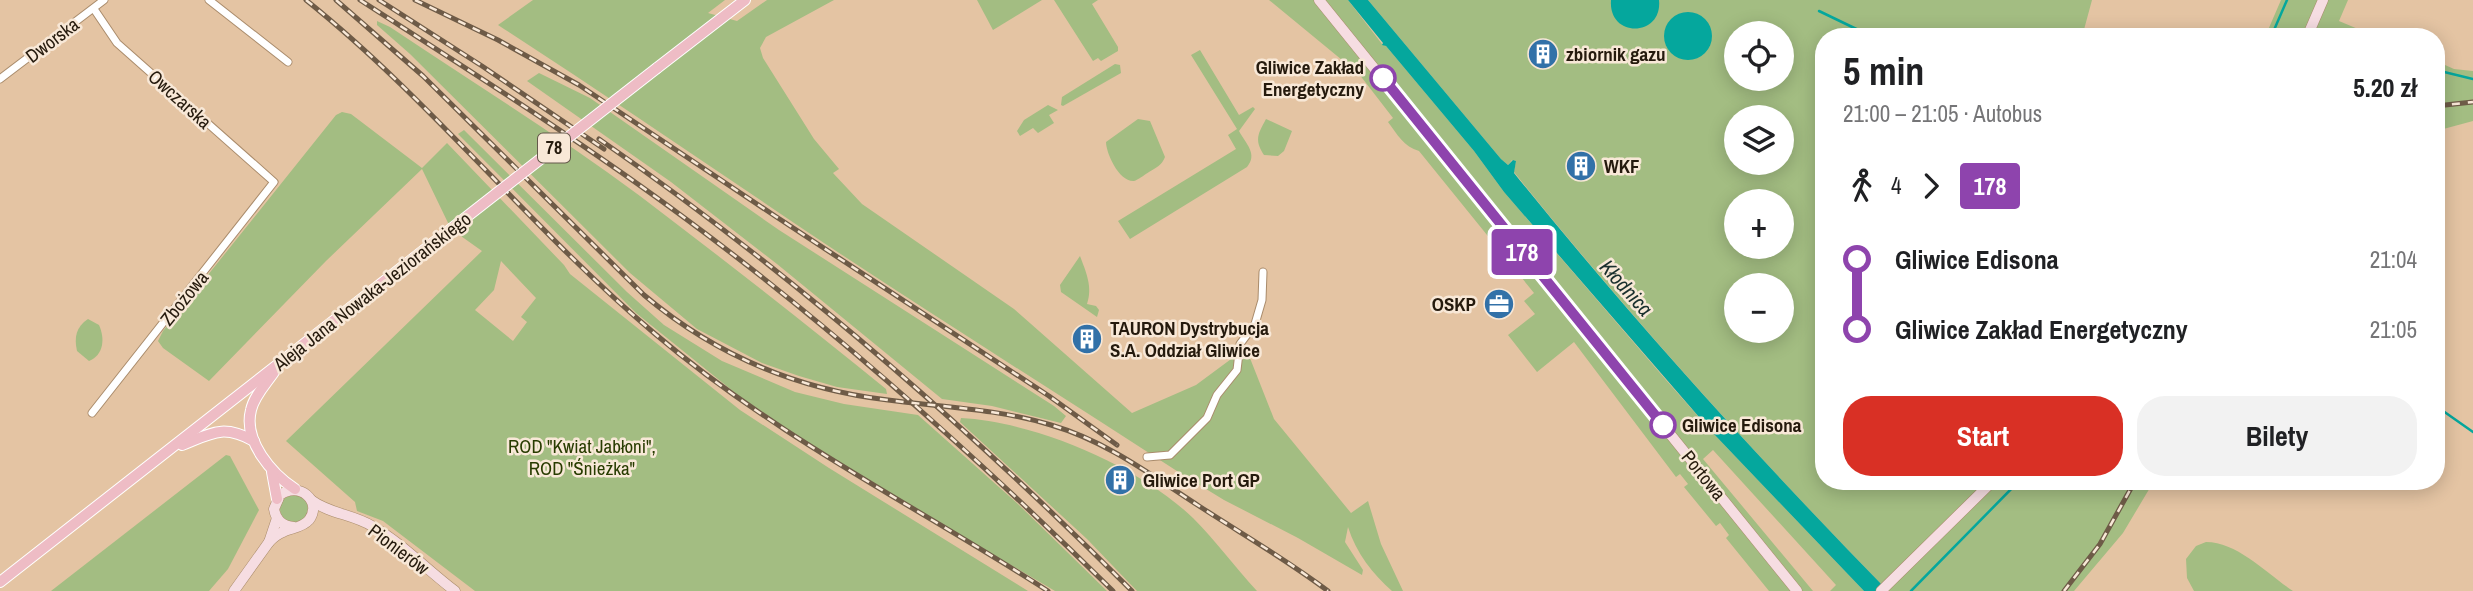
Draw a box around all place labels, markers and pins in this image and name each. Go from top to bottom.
building icon: zbiornik gazu [1526,37,1560,71]
place label: zbiornik gazu [1566,41,1666,67]
place label: Gliwice Zakład Energetyczny [1256,54,1364,102]
marker: Gliwice Zakład Energetyczny [1370,65,1396,91]
building icon: WKF [1564,149,1598,183]
place label: WKF [1604,153,1639,179]
office icon: OSKP [1482,287,1516,321]
place label: OSKP [1432,291,1476,317]
place label: TAURON Dystrybucja S.A. Oddział Gliwice [1110,315,1269,363]
building icon: TAURON Dystrybucja S.A. Oddział Gliwice [1070,322,1104,356]
marker: Gliwice Edisona [1650,412,1676,438]
place label: Gliwice Edisona [1682,412,1802,438]
building icon: Gliwice Port GP [1103,463,1137,497]
place label: Gliwice Port GP [1143,467,1260,493]

